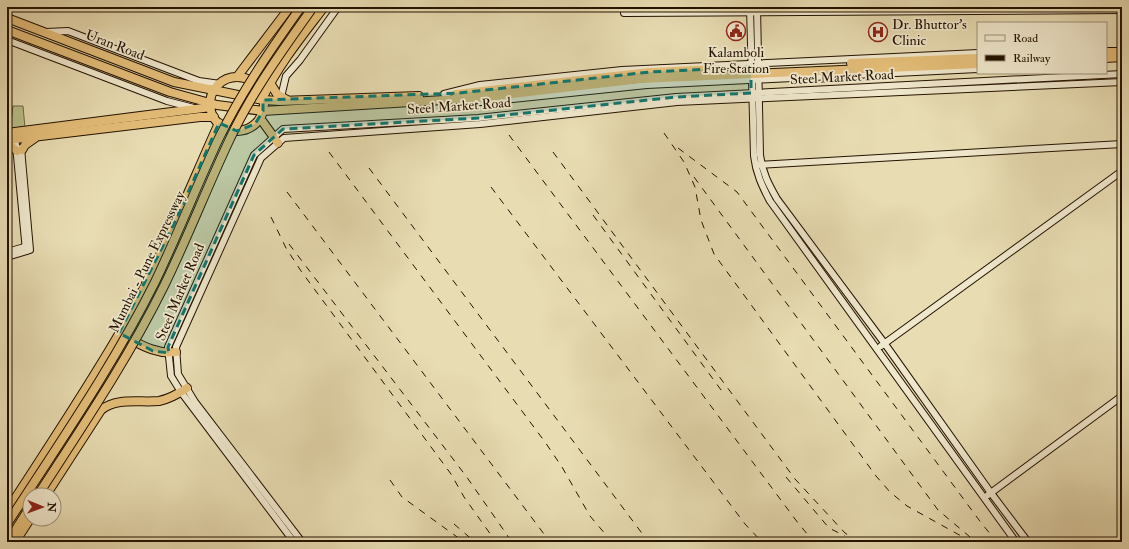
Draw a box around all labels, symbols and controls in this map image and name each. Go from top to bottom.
place label: Dr. Bhuttor's Clinic [892,16,967,49]
public building icon: Kalamboli Fire Station [725,20,747,42]
hospital icon: Dr. Bhuttor's Clinic [867,21,889,43]
legend [977,22,1107,74]
street label: Uran Road [83,26,147,64]
text: Road [1013,31,1038,46]
place label: Kalamboli Fire Station [703,44,769,77]
text: Railway [1013,51,1051,66]
street label: Steel Market Road [790,66,894,88]
street label: Steel Market Road [407,94,512,118]
street label: Mumbai - Pune Expressway [105,188,190,336]
street label: Steel Market Road [152,241,208,343]
north arrow [22,487,62,527]
text: N [45,501,58,513]

